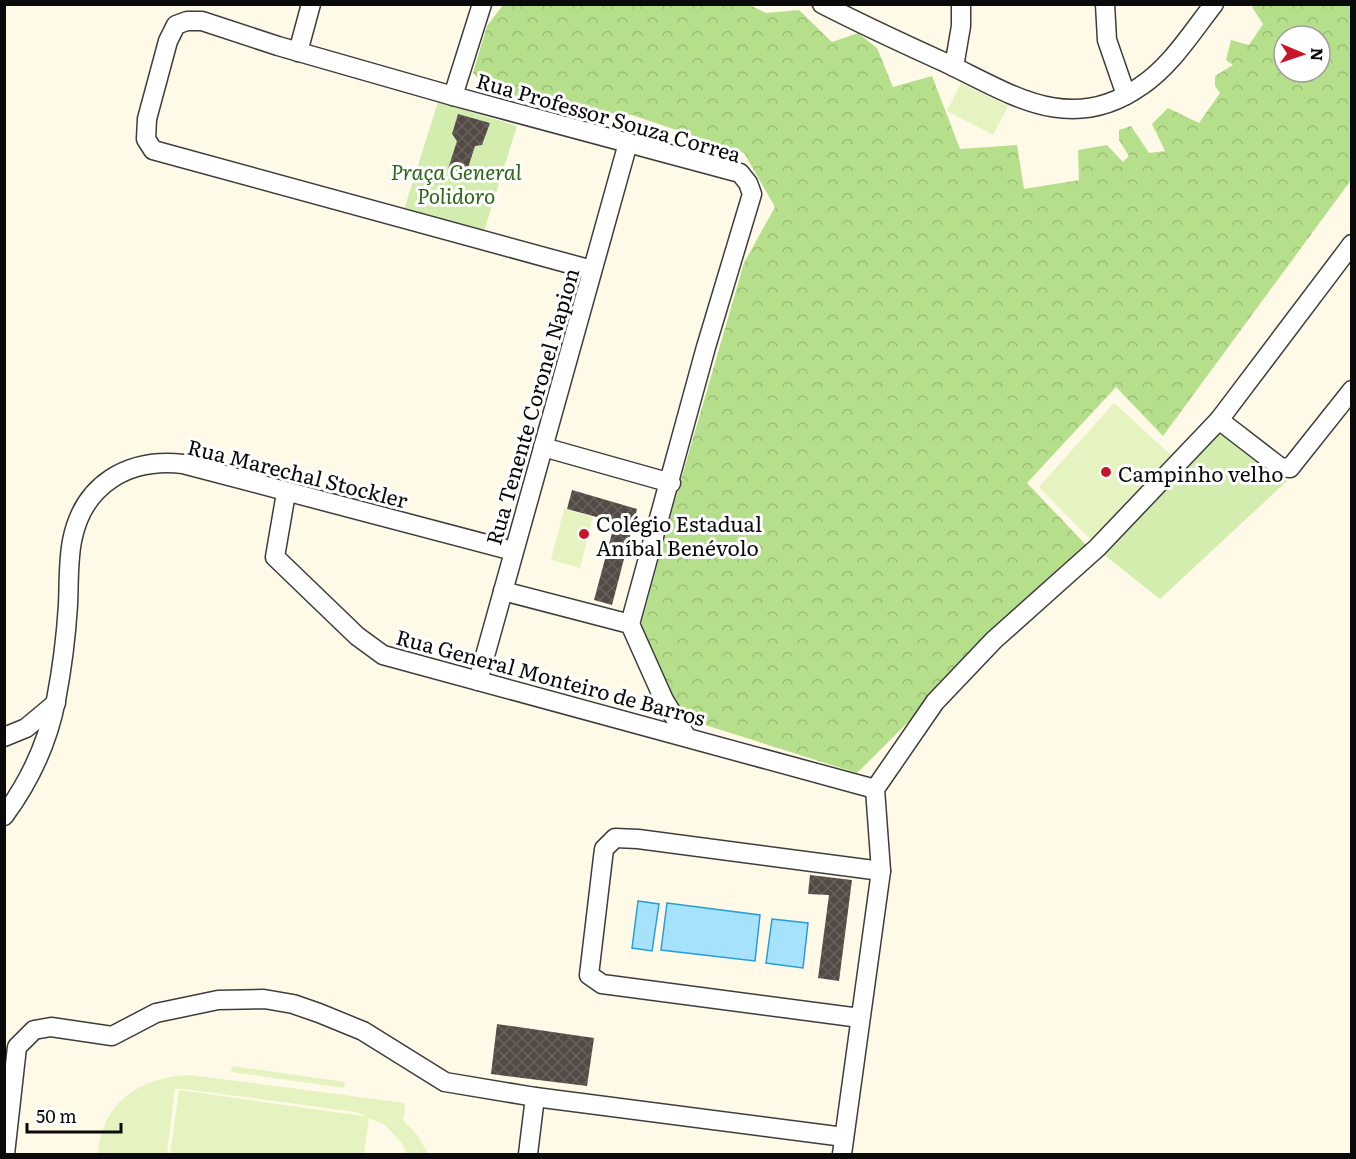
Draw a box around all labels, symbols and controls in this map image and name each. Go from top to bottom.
north arrow [1272,24,1332,84]
text: N [1306,47,1330,62]
street label: Rua Professor Souza Correa [473,63,746,169]
park label: Praça General Polidoro [390,155,522,210]
street label: Rua Tenente Coronel Napion [477,264,585,548]
street label: Rua Marechal Stockler [185,430,411,514]
place label: Campinho velho [1118,457,1283,488]
marker: Campinho velho [1099,465,1113,479]
place label: Colégio Estadual Aníbal Benévolo [596,507,762,562]
marker: Colégio Estadual Aníbal Benévolo [577,527,591,541]
street label: Rua General Monteiro de Barros [393,620,709,732]
scale bar [27,1096,122,1134]
text: 50 m [36,1102,77,1129]

